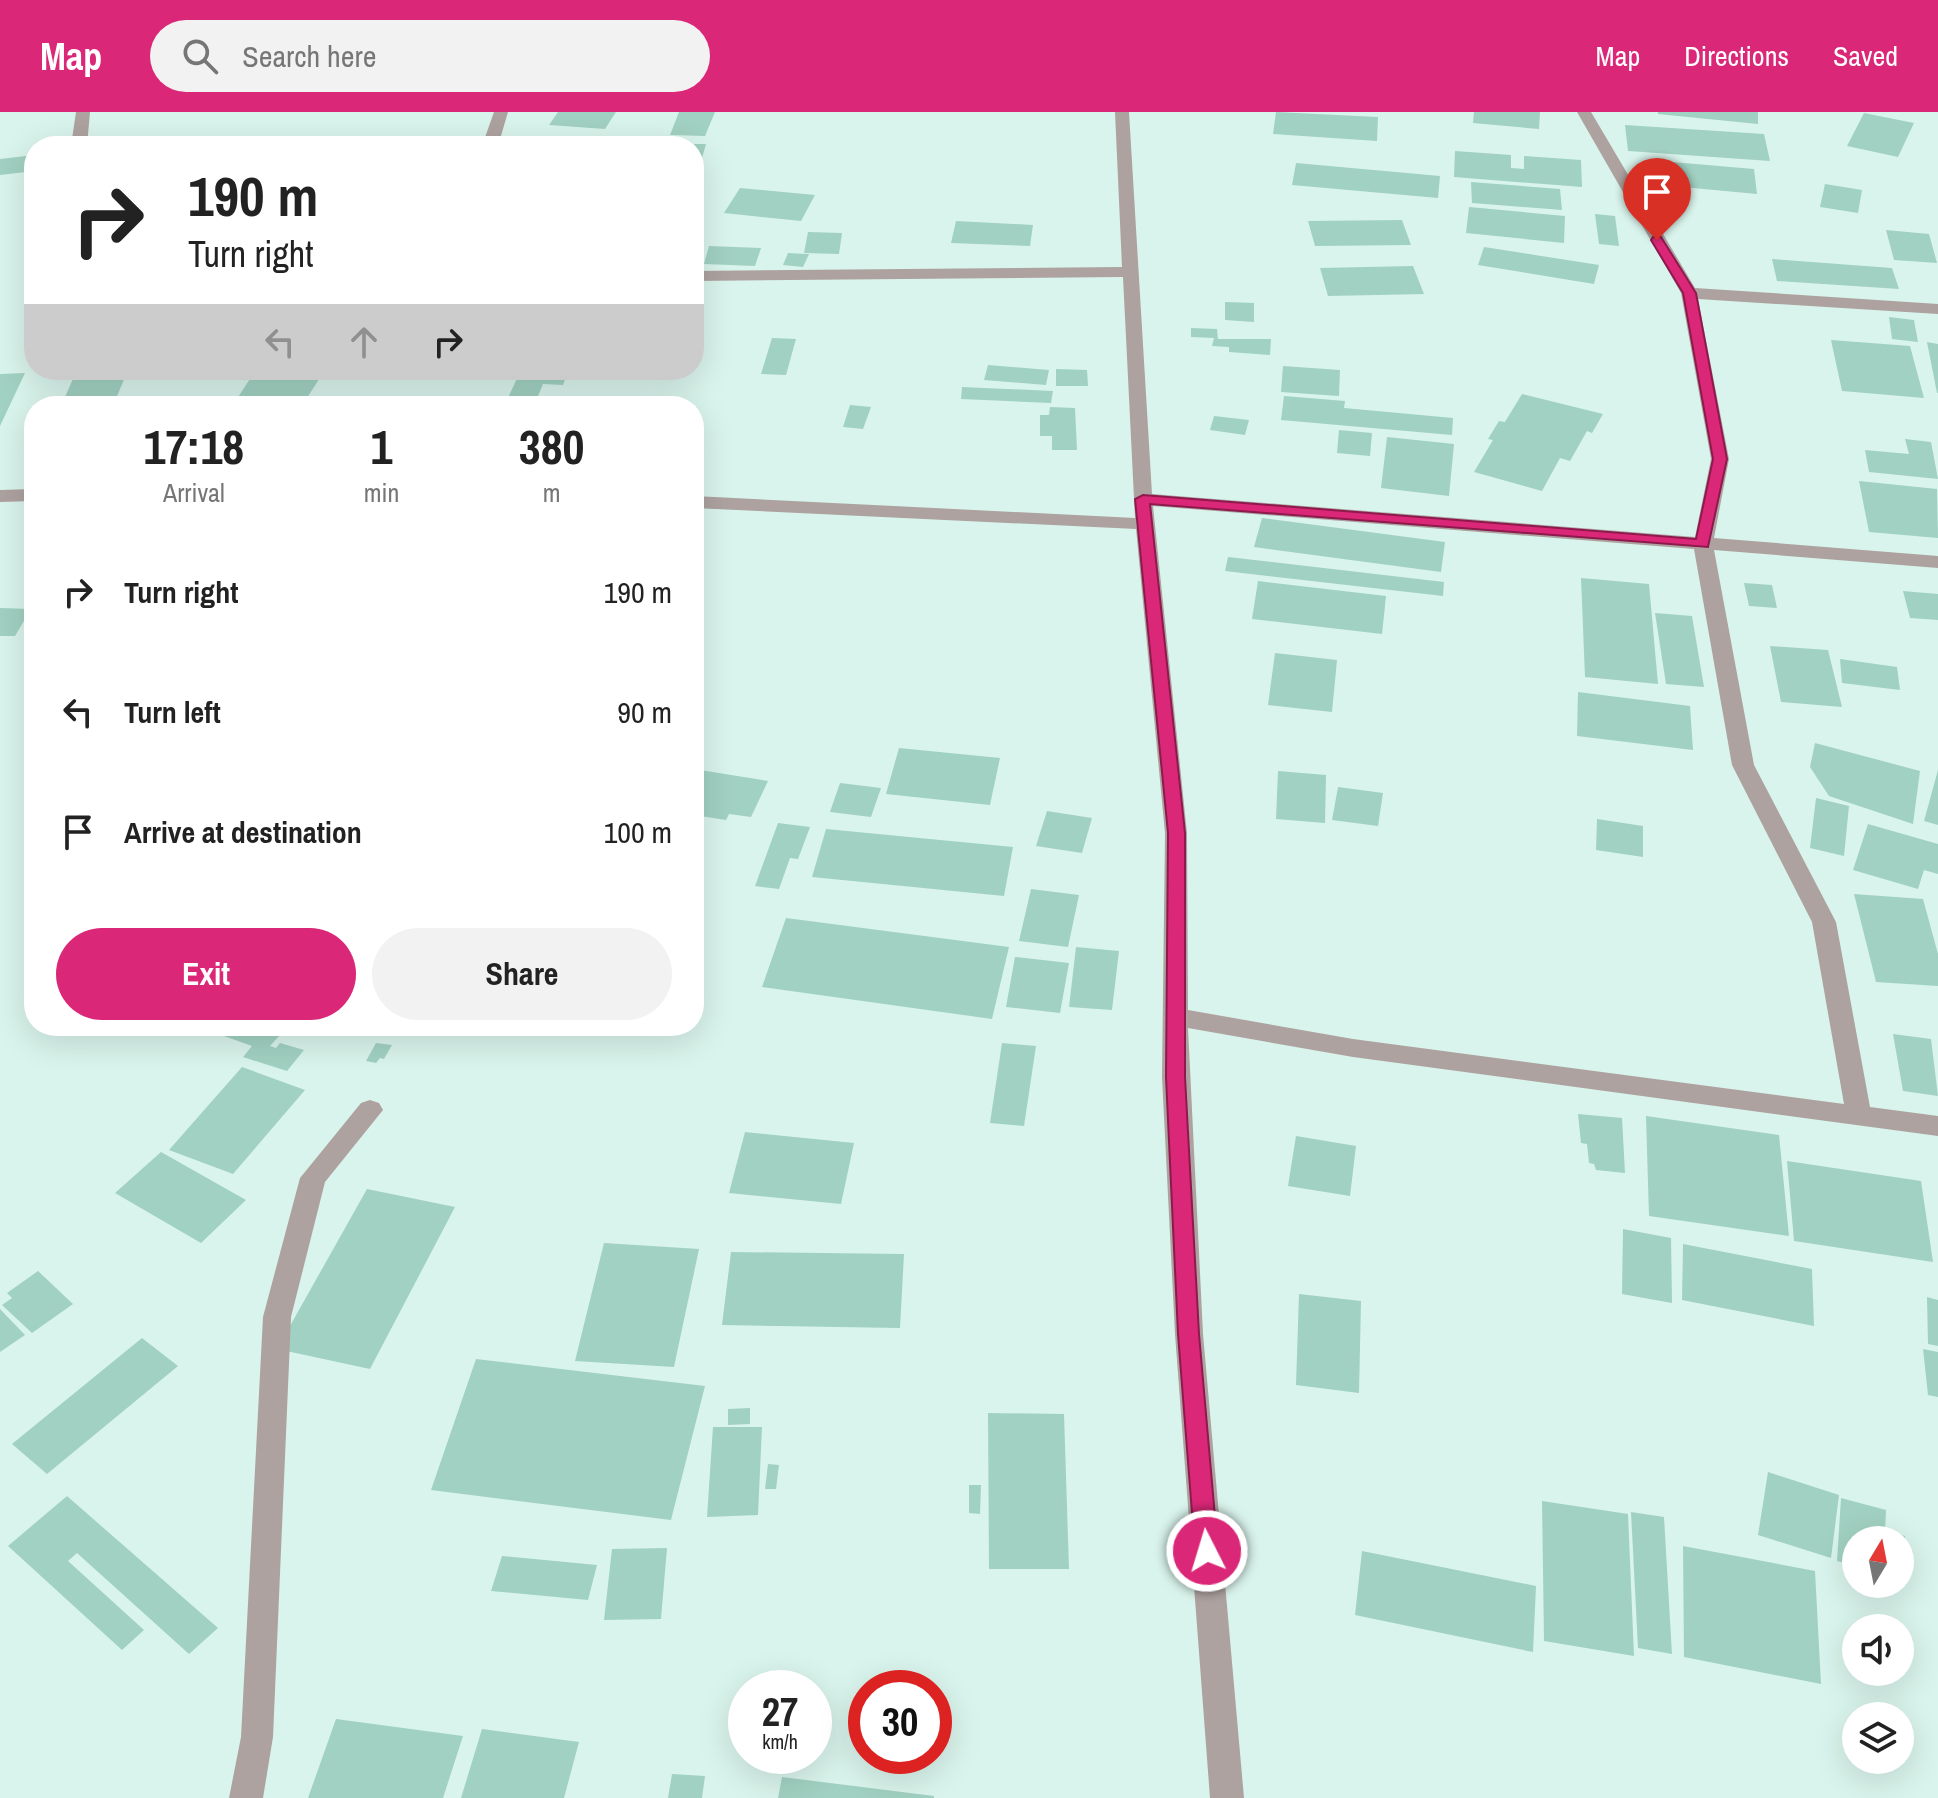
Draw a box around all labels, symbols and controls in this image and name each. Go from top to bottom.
search box [150,20,710,92]
text: Map [40,31,102,82]
icon: search [178,34,222,78]
text: Search here [242,36,376,76]
text: Map [1596,37,1640,75]
text: Directions [1684,37,1789,75]
text: Saved [1833,37,1898,75]
text: 190 m [188,158,318,233]
pin [1623,158,1691,240]
icon: right [56,168,160,272]
icon: arrive [1635,170,1679,214]
text: Turn right [188,230,313,278]
icon: left [258,320,302,364]
icon: ahead [342,320,386,364]
icon: right [426,320,470,364]
text: 17:18 [144,414,244,479]
text: 1 [371,414,392,479]
text: 380 [519,414,584,479]
text: Arrival [163,475,225,510]
text: min [364,475,399,510]
text: m [543,475,561,510]
icon: right [56,570,100,614]
text: Turn right [124,572,238,612]
text: 190 m [604,572,672,612]
icon: left [56,690,100,734]
text: Turn left [124,692,221,732]
text: 90 m [617,692,672,732]
icon: arrive [56,810,100,854]
text: Arrive at destination [124,812,362,852]
text: 100 m [604,812,672,852]
button: Exit [56,928,356,1020]
button: Share [372,928,672,1020]
position arrow [1165,1509,1249,1593]
north arrow [1842,1526,1914,1598]
map controls [1842,1526,1914,1774]
button: sound [1842,1614,1914,1686]
speed limit sign: 30 [848,1670,952,1774]
text: 27 [762,1685,798,1738]
button: layers [1842,1702,1914,1774]
text: km/h [762,1728,798,1755]

